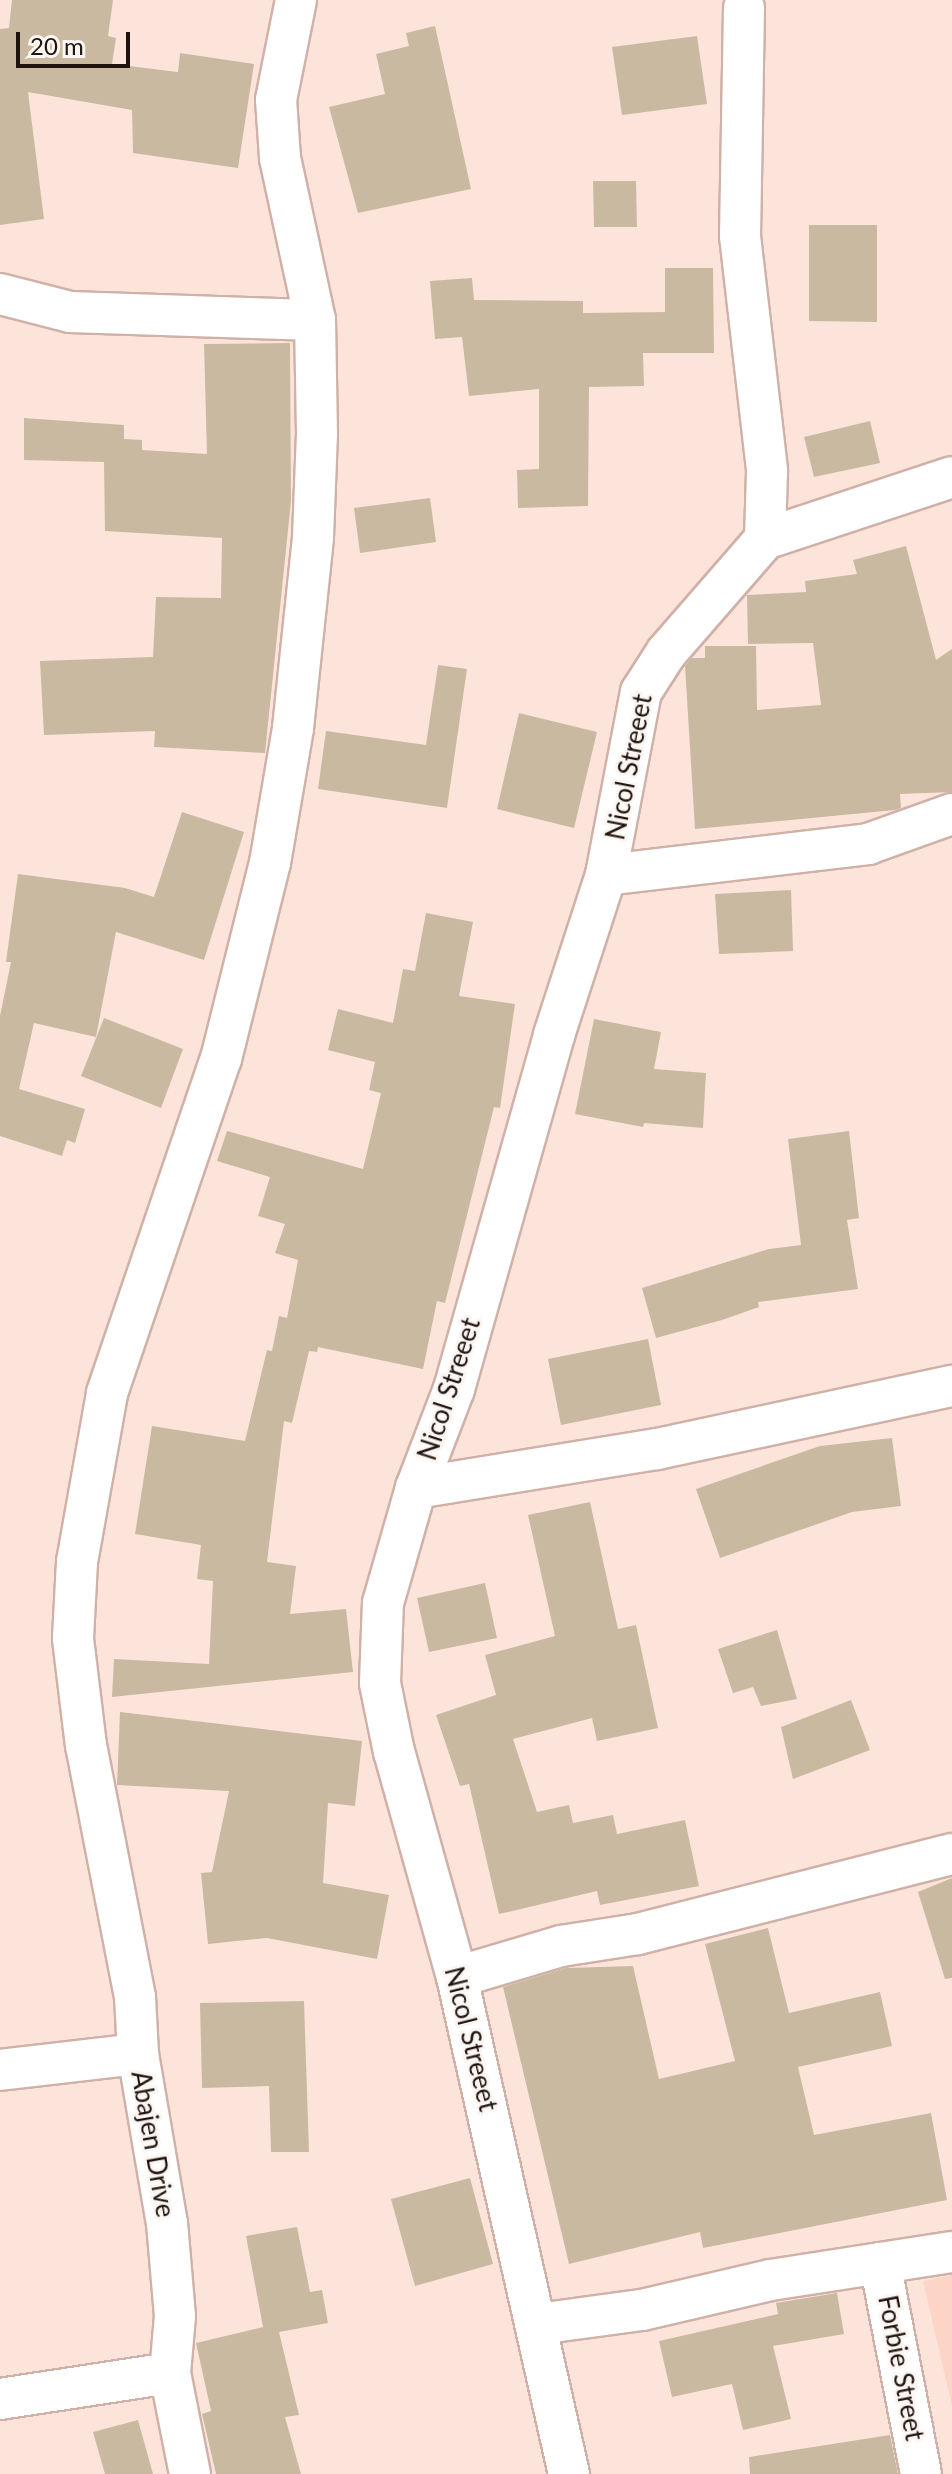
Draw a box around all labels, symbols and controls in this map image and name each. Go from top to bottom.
scale bar [20,16,134,66]
text: 20 m [30,31,84,60]
street label: Nicol Streeet [600,691,658,843]
street label: Nicol Streeet [411,1314,487,1464]
street label: Nicol Streeet [438,1964,504,2114]
street label: Abajen Drive [125,2068,181,2220]
street label: Forbie Street [872,2293,930,2443]

